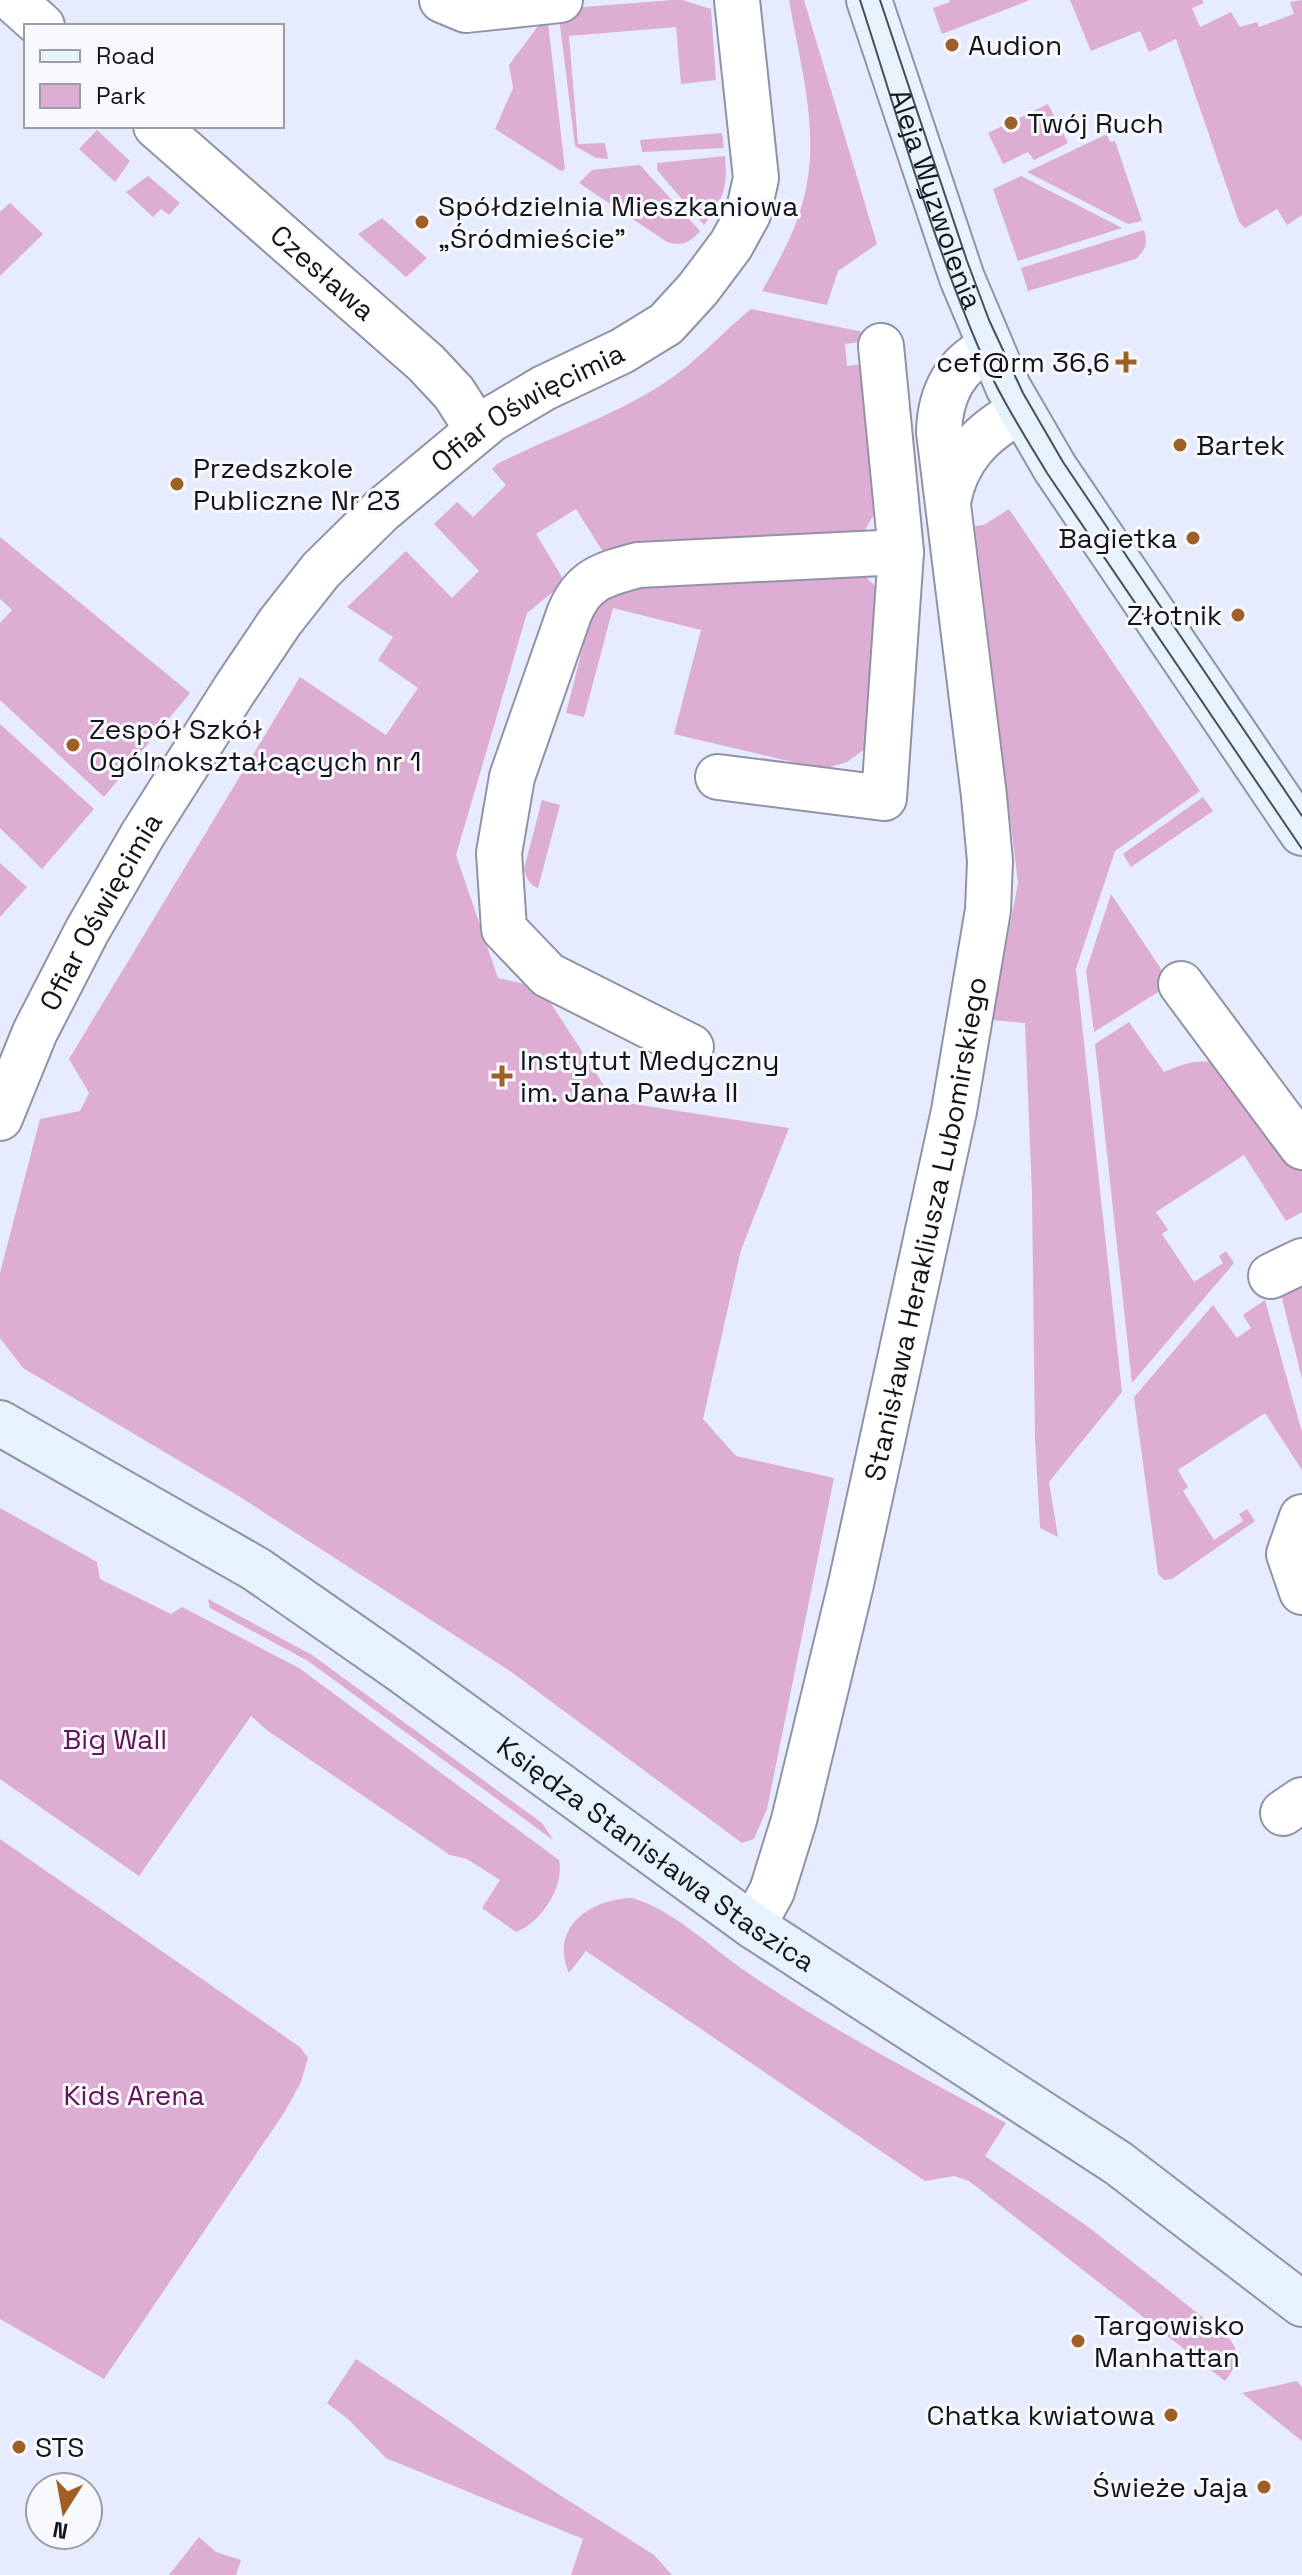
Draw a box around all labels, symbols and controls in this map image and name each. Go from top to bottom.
legend [24,24,284,128]
place label: Audion [968,27,1062,63]
marker: Audion [943,36,961,54]
text: Road [96,40,155,71]
text: Park [96,80,146,111]
street label: Aleja Wyzwolenia [882,84,991,315]
place label: Twój Ruch [1027,105,1164,141]
marker: Twój Ruch [1002,114,1020,132]
place label: Spółdzielnia Mieszkaniowa „Śródmieście” [438,188,798,256]
marker: Spółdzielnia Mieszkaniowa „Śródmieście” [413,213,431,231]
street label: Czesława [263,217,383,328]
street label: Ofiar Oświęcimia [423,335,630,480]
place label: cef@rm 36,6 [936,344,1110,380]
marker: cef@rm 36,6 [1117,353,1135,371]
place label: Bartek [1196,427,1285,463]
marker: Bartek [1171,436,1189,454]
place label: Przedszkole Publiczne Nr 23 [193,450,401,518]
marker: Przedszkole Publiczne Nr 23 [168,475,186,493]
place label: Bagietka [1058,520,1177,556]
marker: Bagietka [1184,529,1202,547]
place label: Złotnik [1127,597,1222,633]
marker: Złotnik [1229,606,1247,624]
place label: Zespół Szkół Ogólnokształcących nr 1 [89,711,422,779]
marker: Zespół Szkół Ogólnokształcących nr 1 [64,736,82,754]
street label: Ofiar Oświęcimia [31,806,170,1017]
street label: Stanisława Herakliusza Lubomirskiego [856,974,994,1484]
place label: Instytut Medyczny im. Jana Pawła II [520,1042,779,1110]
marker: Instytut Medyczny im. Jana Pawła II [491,1065,513,1087]
park label: Big Wall [63,1721,167,1757]
street label: Księdza Stanisława Staszica [490,1728,822,1980]
park label: Kids Arena [63,2077,205,2113]
place label: Targowisko Manhattan [1094,2307,1245,2375]
marker: Targowisko Manhattan [1069,2332,1087,2350]
place label: Chatka kwiatowa [926,2397,1155,2433]
marker: Chatka kwiatowa [1162,2406,1180,2424]
place label: STS [35,2429,84,2465]
marker: STS [10,2438,28,2456]
place label: Świeże Jaja [1093,2469,1248,2505]
north arrow [24,2471,104,2551]
marker: Świeże Jaja [1255,2478,1273,2496]
text: N [50,2515,70,2546]

